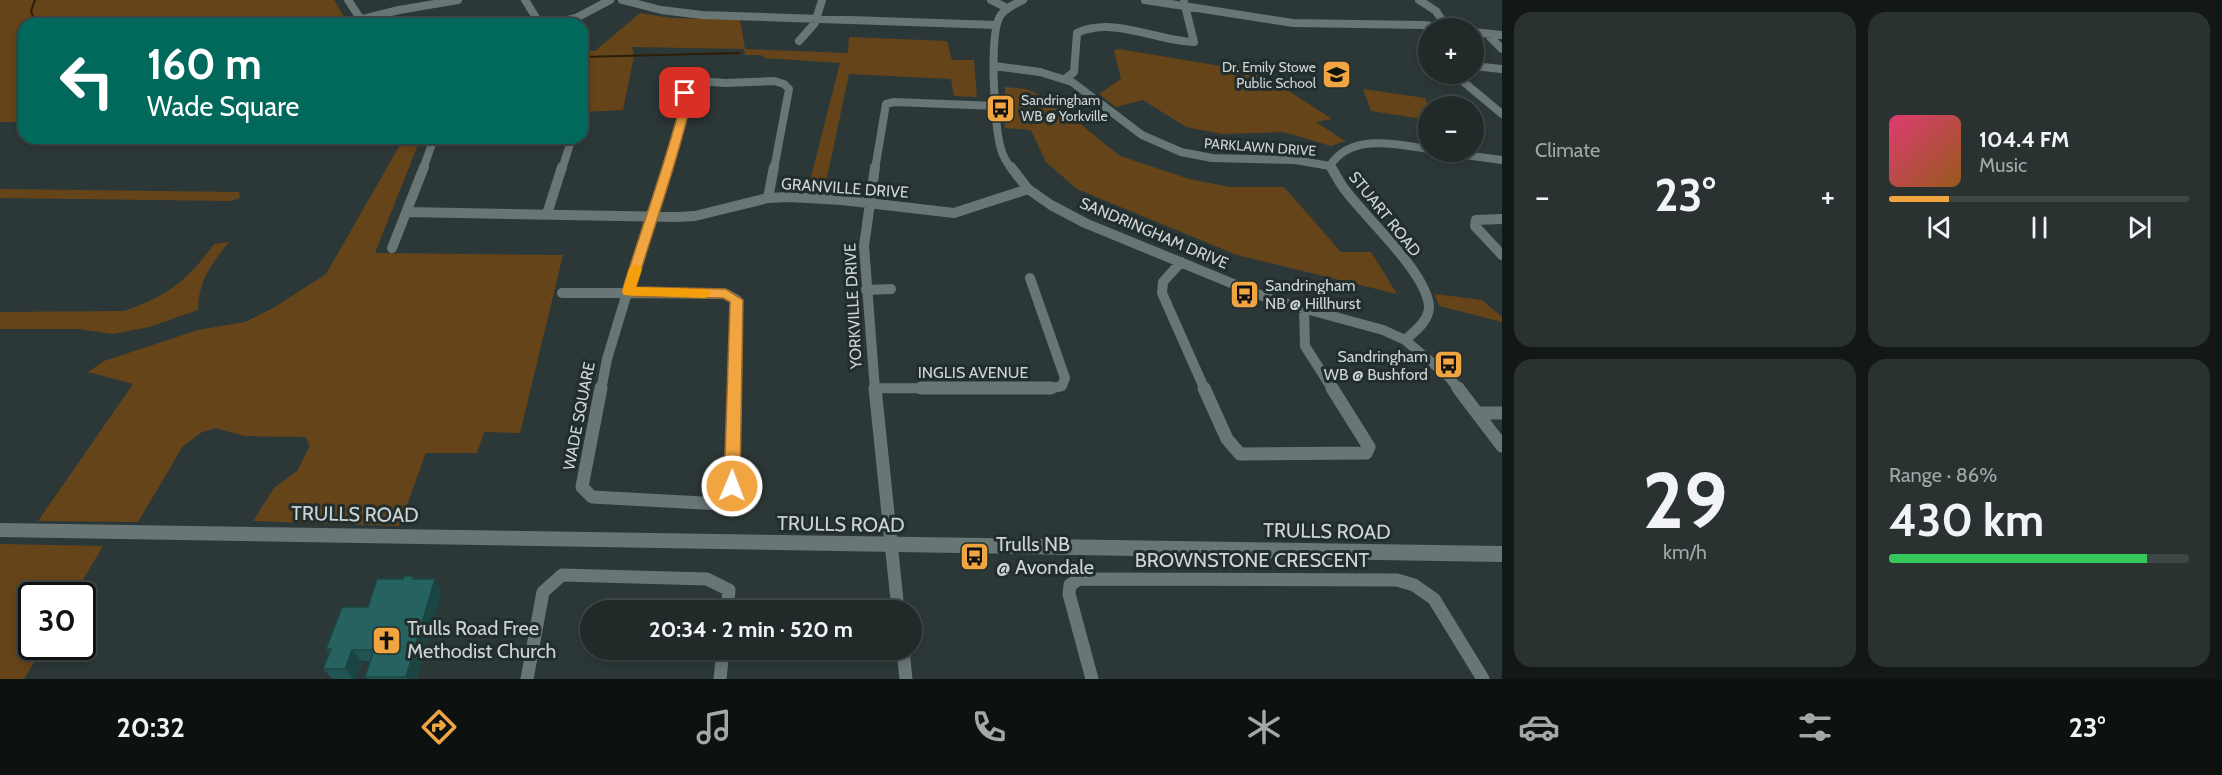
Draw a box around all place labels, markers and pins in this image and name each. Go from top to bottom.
place label: Dr. Emily Stowe Public School [1222,58,1317,92]
school or university icon: Dr. Emily Stowe Public School [1321,59,1353,91]
pin [659,67,710,118]
place label: Sandringham WB @ Yorkville [1021,91,1108,125]
bus stop icon: Sandringham WB @ Yorkville [984,92,1016,124]
place label: Sandringham NB @ Hillhurst [1265,276,1361,313]
bus stop icon: Sandringham NB @ Hillhurst [1228,278,1260,310]
place label: Sandringham WB @ Bushford [1324,347,1428,384]
bus stop icon: Sandringham WB @ Bushford [1433,349,1465,381]
place label: Trulls NB @ Avondale [996,532,1094,579]
bus stop icon: Trulls NB @ Avondale [959,540,991,572]
place label: Trulls Road Free Methodist Church [407,616,556,663]
church icon: Trulls Road Free Methodist Church [370,624,402,656]

